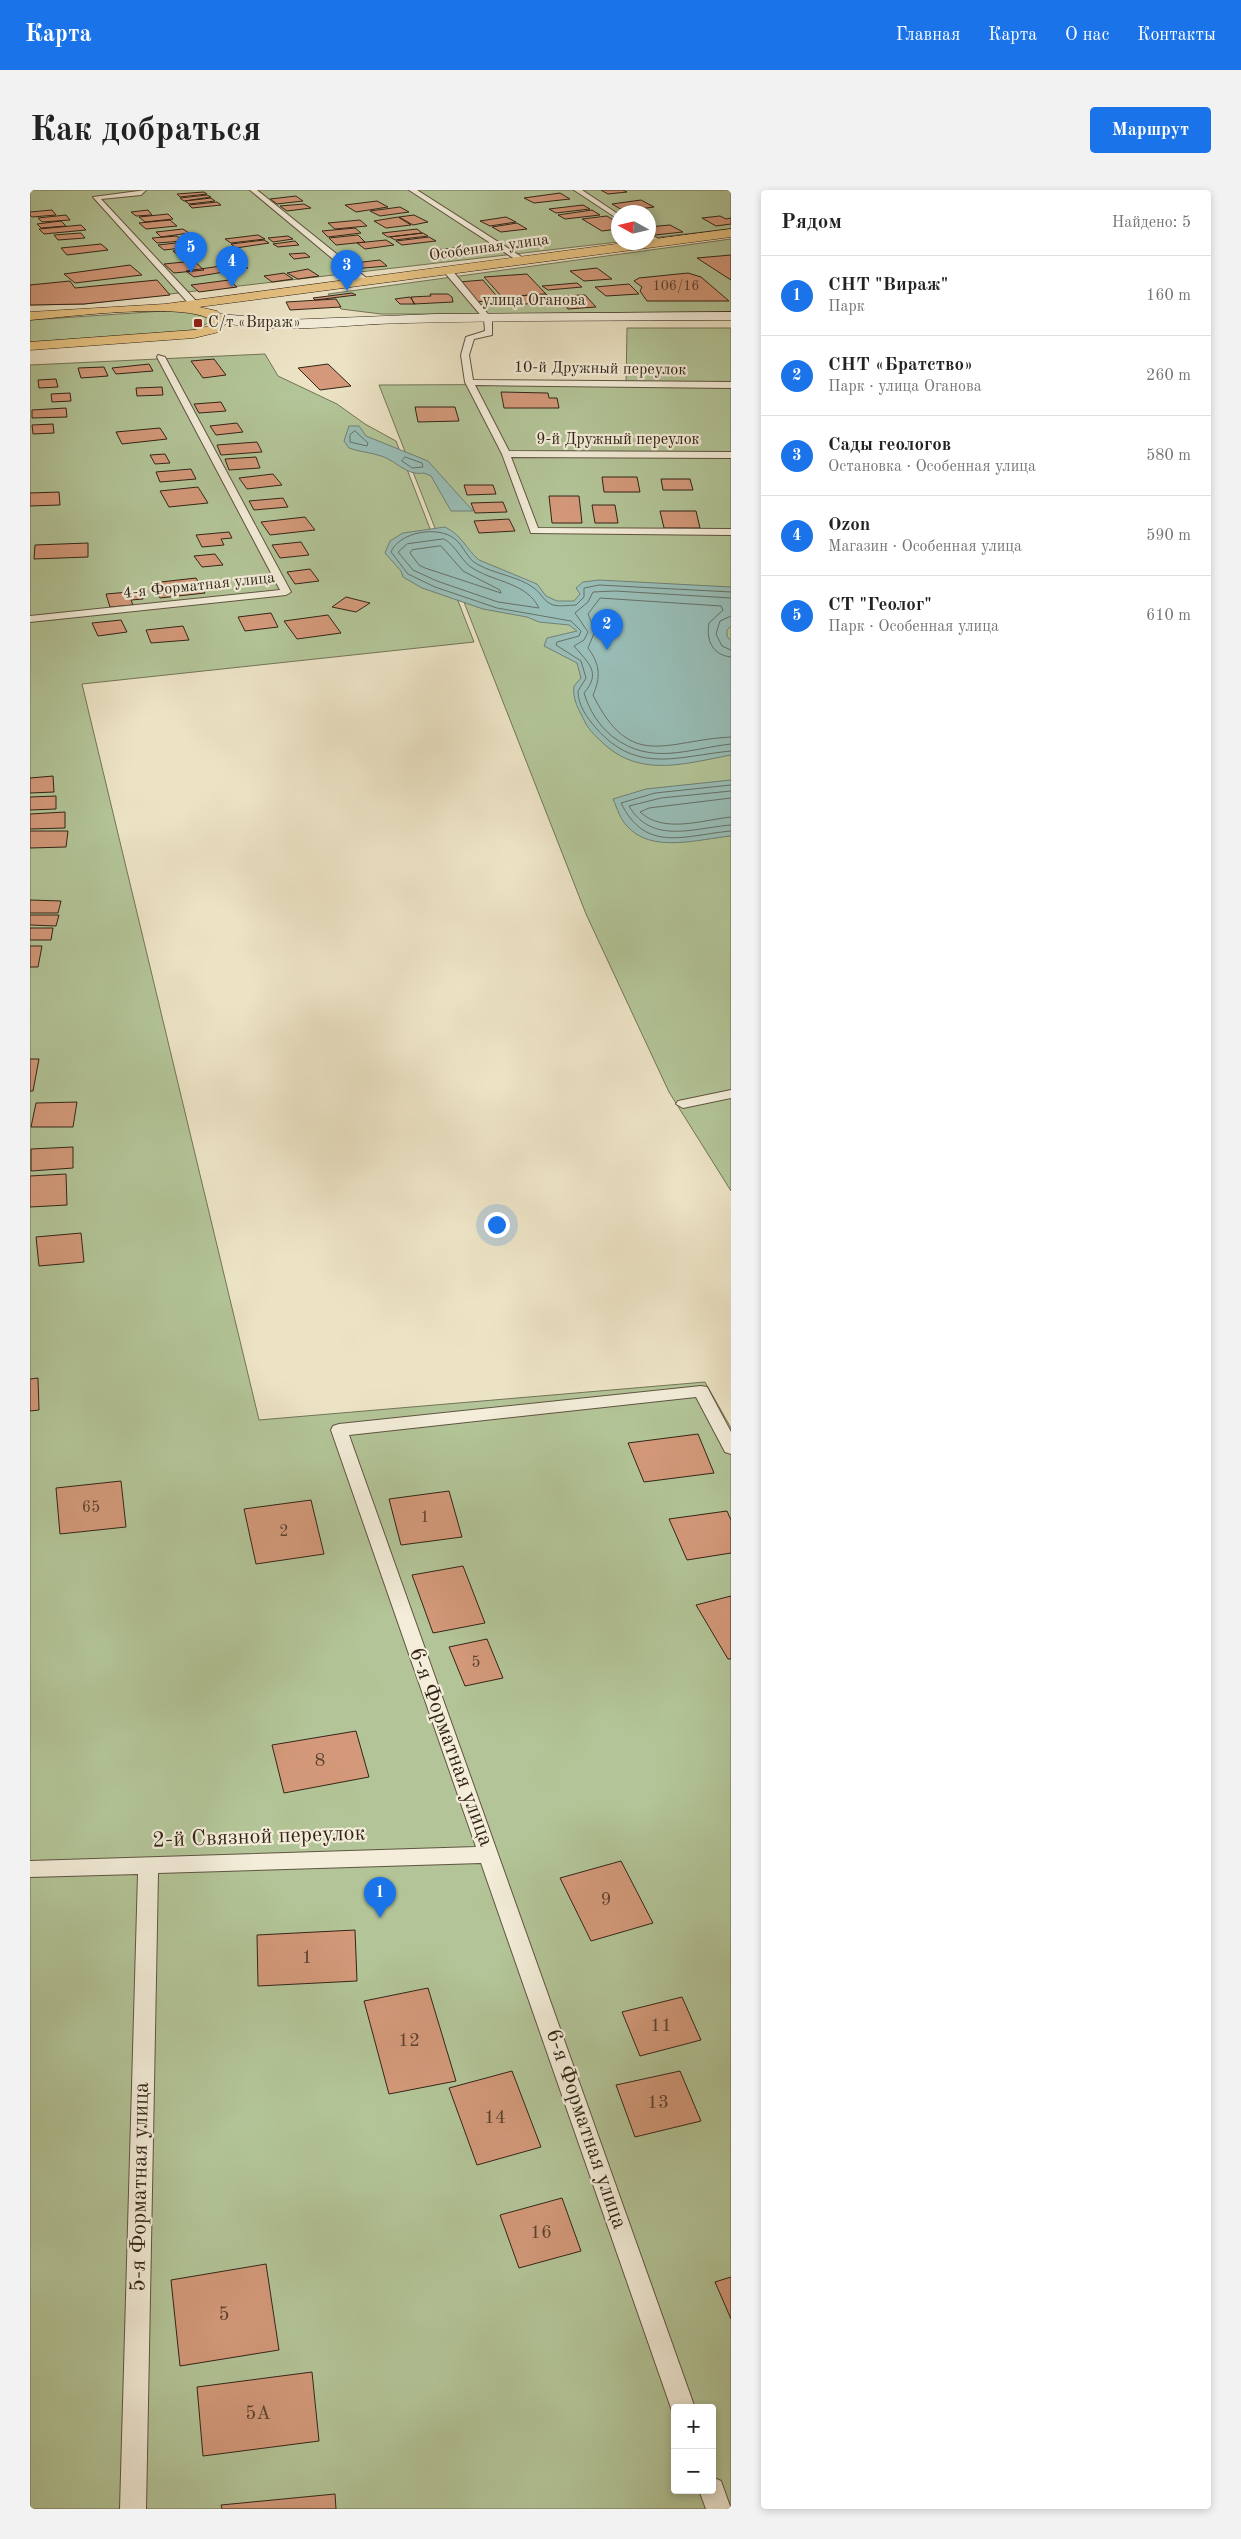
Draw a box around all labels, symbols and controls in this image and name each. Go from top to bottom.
text: Карта [25,23,92,47]
text: Главная [896,26,960,44]
text: Карта [988,26,1037,44]
text: О нас [1065,26,1109,44]
text: Контакты [1137,26,1216,44]
button: Маршрут [1090,107,1211,153]
text: Как добраться [30,113,261,148]
north arrow [611,205,656,250]
text: Рядом [781,212,842,233]
text: Найдено: 5 [1112,215,1191,231]
pin: 5 [175,232,207,273]
street label: Особенная улица [428,232,550,264]
pin: 4 [216,246,248,287]
pin: 3 [331,250,363,291]
text: СНТ "Вираж" [828,276,948,295]
house number: 106/16 [653,279,699,293]
text: 1 [792,288,802,304]
text: 160 m [1146,288,1191,304]
street label: улица Оганова [482,293,586,309]
text: Парк [828,299,865,315]
place label: С/т «Вираж» [208,315,301,331]
marker: С/т «Вираж» [192,317,204,329]
text: СНТ «Братство» [828,356,973,375]
street label: 10-й Дружный переулок [514,359,686,379]
text: 2 [792,368,802,384]
text: 260 m [1146,368,1191,384]
text: Парк · улица Оганова [828,379,982,395]
street label: 9-й Дружный переулок [536,432,700,448]
text: Сады геологов [828,436,951,455]
text: 3 [792,448,802,464]
text: 580 m [1146,448,1191,464]
text: Остановка · Особенная улица [828,459,1036,475]
text: Ozon [828,516,870,535]
text: 4 [792,528,802,544]
text: 590 m [1146,528,1191,544]
text: Магазин · Особенная улица [828,539,1022,555]
street label: 4-я Форматная улица [122,570,276,602]
text: СТ "Геолог" [828,596,932,615]
text: 5 [792,608,802,624]
text: 610 m [1146,608,1191,624]
pin: 2 [591,609,623,650]
text: Парк · Особенная улица [828,619,999,635]
your location [484,1212,510,1238]
house number: 65 [82,1500,100,1516]
house number: 1 [420,1510,430,1526]
house number: 2 [279,1524,289,1540]
street label: 6-я Форматная улица [405,1645,497,1850]
house number: 5 [471,1655,481,1671]
house number: 8 [314,1752,326,1771]
street label: 2-й Связной переулок [152,1822,366,1852]
pin: 1 [364,1877,396,1918]
house number: 9 [600,1891,612,1910]
house number: 1 [301,1949,313,1968]
house number: 11 [650,2017,672,2036]
street label: 6-я Форматная улица [541,2026,631,2232]
house number: 12 [398,2032,420,2051]
street label: 5-я Форматная улица [127,2082,153,2292]
house number: 13 [647,2094,669,2113]
house number: 14 [484,2109,506,2128]
house number: 16 [530,2224,552,2243]
house number: 5 [218,2306,230,2325]
map controls [671,2404,716,2494]
button: + [671,2404,716,2449]
house number: 5А [245,2405,271,2424]
button: − [671,2449,716,2494]

